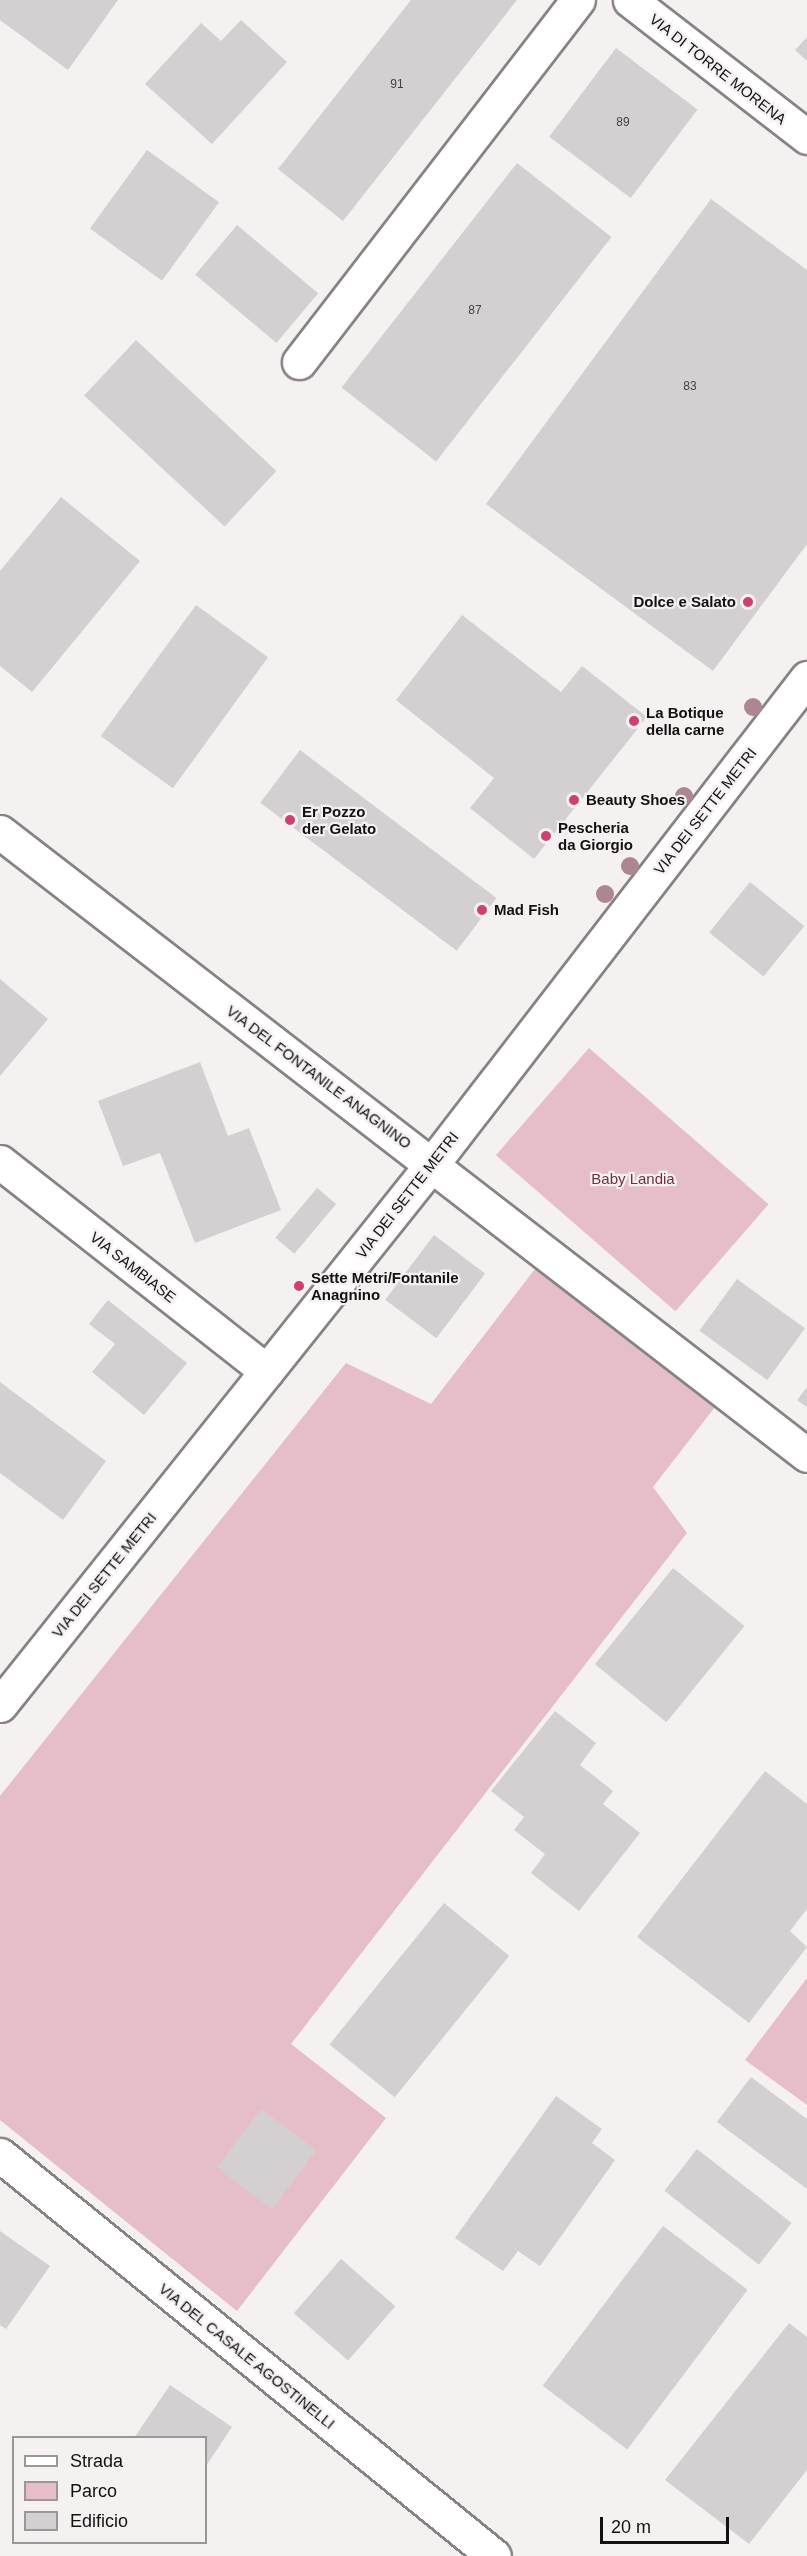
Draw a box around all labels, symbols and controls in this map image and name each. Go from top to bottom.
street label: VIA DI TORRE MORENA [646,10,790,128]
house number: 91 [390,78,404,92]
house number: 89 [616,116,630,130]
house number: 87 [468,304,482,318]
house number: 83 [683,380,697,394]
place label: Dolce e Salato [633,593,736,611]
marker: Dolce e Salato [741,595,755,609]
place label: La Botique della carne [646,703,724,738]
marker: La Botique della carne [627,714,641,728]
street label: VIA DEI SETTE METRI [650,744,760,878]
place label: Beauty Shoes [586,791,685,809]
marker: Beauty Shoes [567,793,581,807]
place label: Er Pozzo der Gelato [302,802,376,837]
marker: Er Pozzo der Gelato [283,813,297,827]
place label: Pescheria da Giorgio [558,818,633,853]
marker: Pescheria da Giorgio [539,829,553,843]
place label: Mad Fish [494,901,559,919]
marker: Mad Fish [475,903,489,917]
street label: VIA DEL FONTANILE ANAGNINO [222,1001,416,1153]
street label: VIA DEI SETTE METRI [352,1128,462,1262]
park label: Baby Landia [591,1170,675,1188]
street label: VIA SAMBIASE [86,1228,180,1306]
place label: Sette Metri/Fontanile Anagnino [311,1268,459,1303]
marker: Sette Metri/Fontanile Anagnino [292,1279,306,1293]
street label: VIA DEI SETTE METRI [48,1508,160,1642]
street label: VIA DEL CASALE AGOSTINELLI [155,2279,339,2433]
legend [12,2436,207,2544]
text: Strada [70,2451,123,2471]
text: Parco [70,2481,117,2501]
scale bar [603,2505,732,2543]
text: Edificio [70,2511,128,2531]
text: 20 m [611,2517,651,2537]

